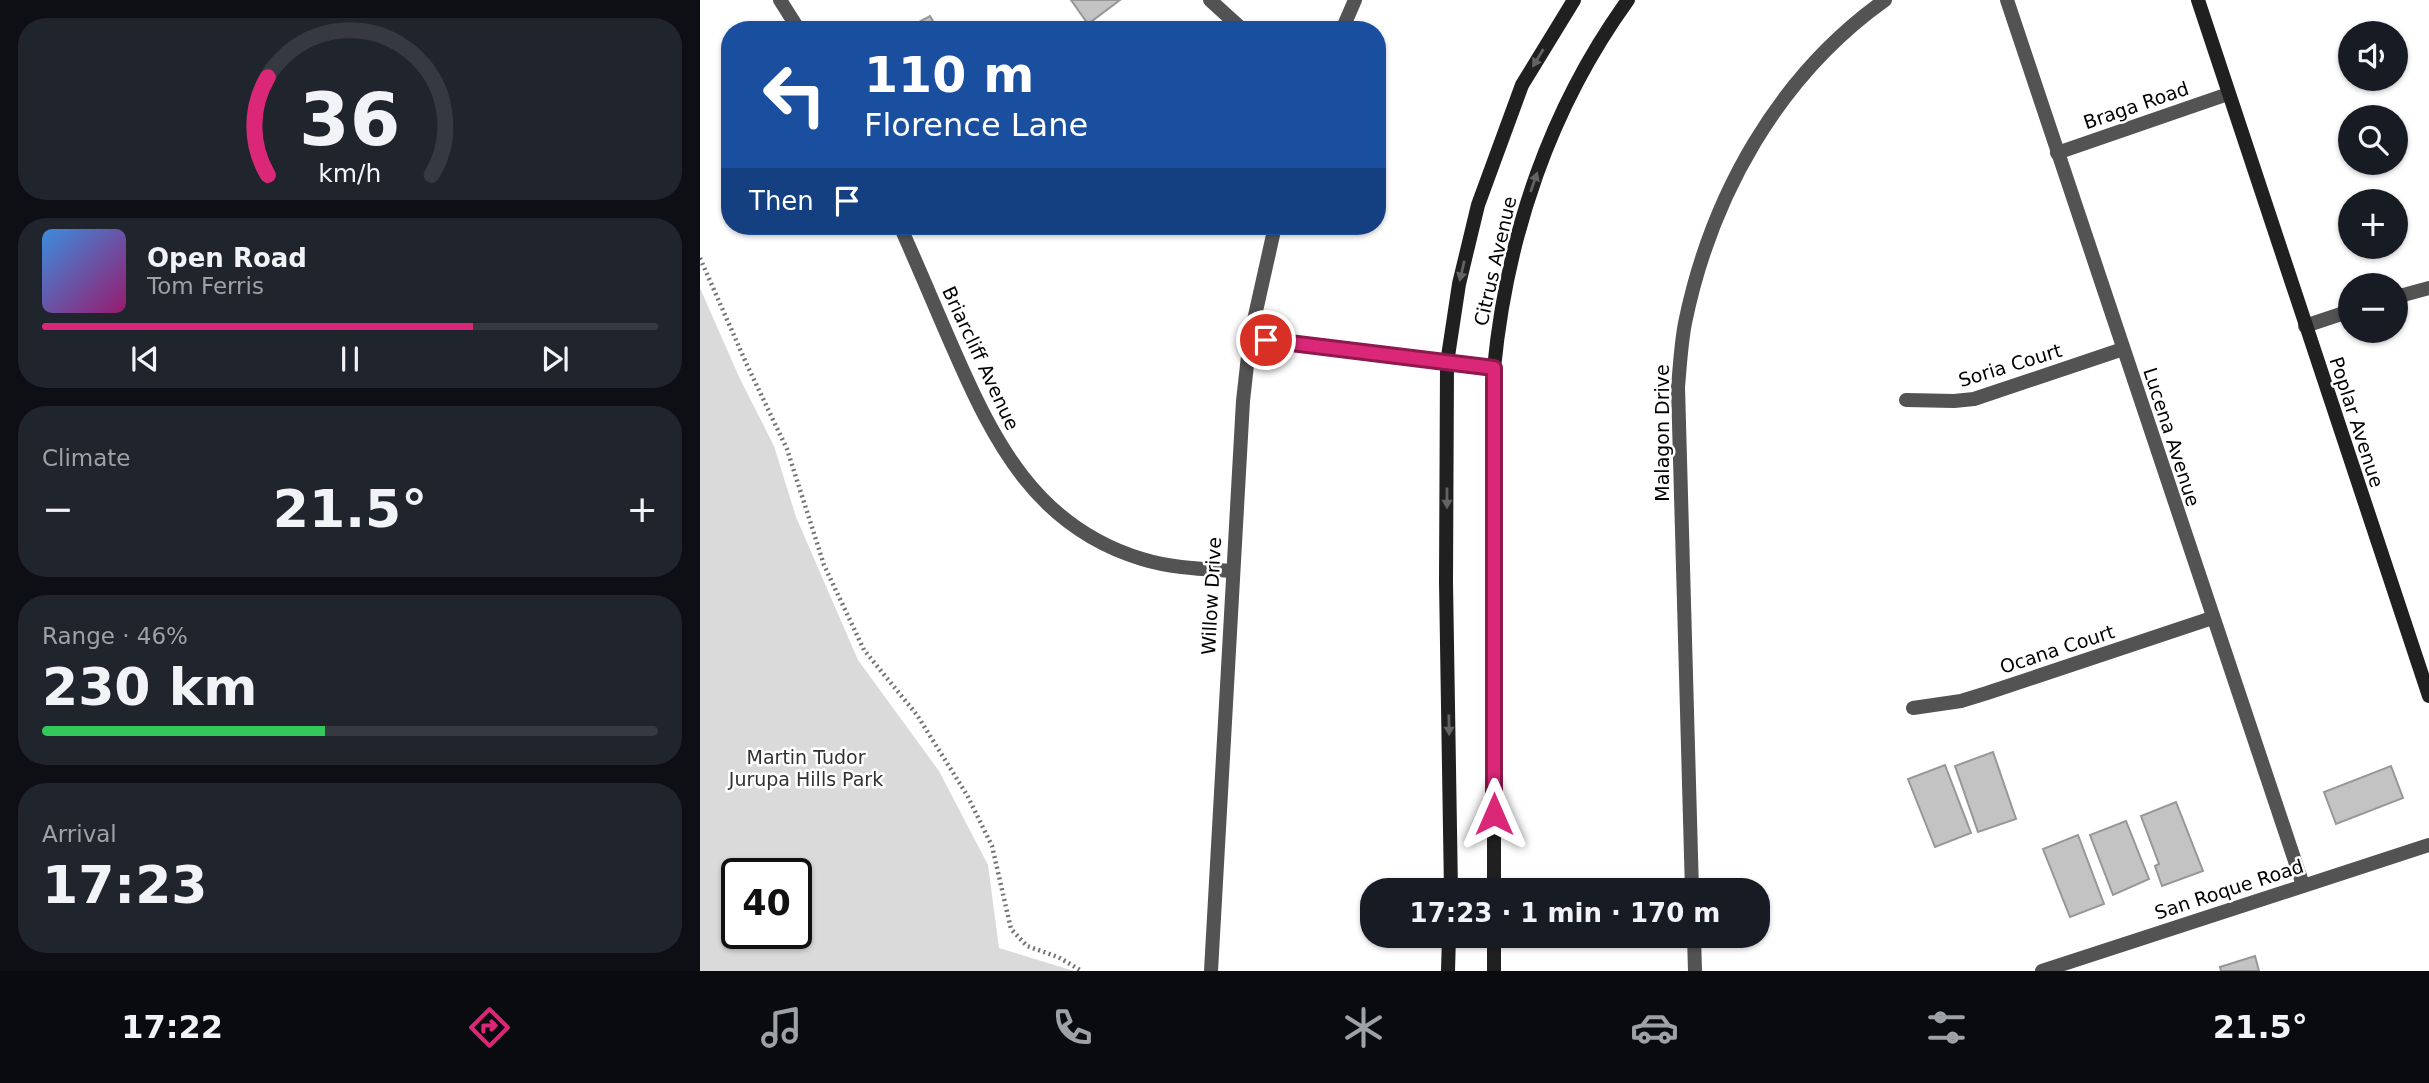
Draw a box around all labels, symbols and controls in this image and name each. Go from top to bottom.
map controls [2338,21,2408,343]
button: sound [2338,21,2408,91]
text: 110 m [864,47,1034,104]
one-way arrow [1532,48,1544,68]
icon: left [749,49,840,140]
text: 36 [299,77,401,162]
street label: Braga Road [2080,77,2192,133]
button: search [2338,105,2408,175]
text: Florence Lane [864,106,1088,144]
text: km/h [318,159,382,188]
one-way arrow [1529,171,1540,192]
icon: arrive [828,182,866,220]
text: Then [749,186,814,216]
button: + [2338,189,2408,259]
street label: Citrus Avenue [1469,194,1521,328]
text: Open Road [147,243,307,273]
one-way arrow [1456,260,1467,282]
text: Tom Ferris [147,273,264,299]
button: − [2338,273,2408,343]
street label: Briarcliff Avenue [938,283,1024,433]
pin [1236,310,1296,370]
icon: arrive [1247,321,1285,359]
street label: Soria Court [1956,339,2064,391]
icon: previous [126,340,164,378]
icon: pause [331,340,369,378]
icon: next [536,340,574,378]
street label: Poplar Avenue [2326,354,2388,490]
street label: Malagon Drive [1651,364,1673,502]
street label: Lucena Avenue [2139,365,2205,509]
text: Climate [42,445,131,471]
text: 21.5° [273,479,427,539]
text: − [42,487,74,531]
text: + [626,487,658,531]
one-way arrow [1441,487,1453,509]
street label: Willow Drive [1197,536,1225,656]
street label: Ocana Court [1997,620,2117,678]
text: Range · 46% [42,623,188,649]
text: 230 km [42,657,257,717]
one-way arrow [1443,714,1455,736]
park label: Martin Tudor Jurupa Hills Park [728,746,883,790]
position arrow [1457,777,1531,851]
text: Arrival [42,821,117,847]
text: 17:23 [42,855,208,915]
street label: San Roque Road [2152,855,2306,923]
speed limit sign: 40 [721,858,812,949]
text: 17:23 · 1 min · 170 m [1410,898,1720,928]
icon: directions [465,1003,514,1052]
icon: music [757,1003,806,1052]
icon: phone [1048,1003,1097,1052]
icon: climate [1339,1003,1388,1052]
icon: car [1630,1003,1679,1052]
icon: filters [1922,1003,1971,1052]
text: 17:22 [121,1008,223,1046]
text: 21.5° [2213,1008,2308,1046]

